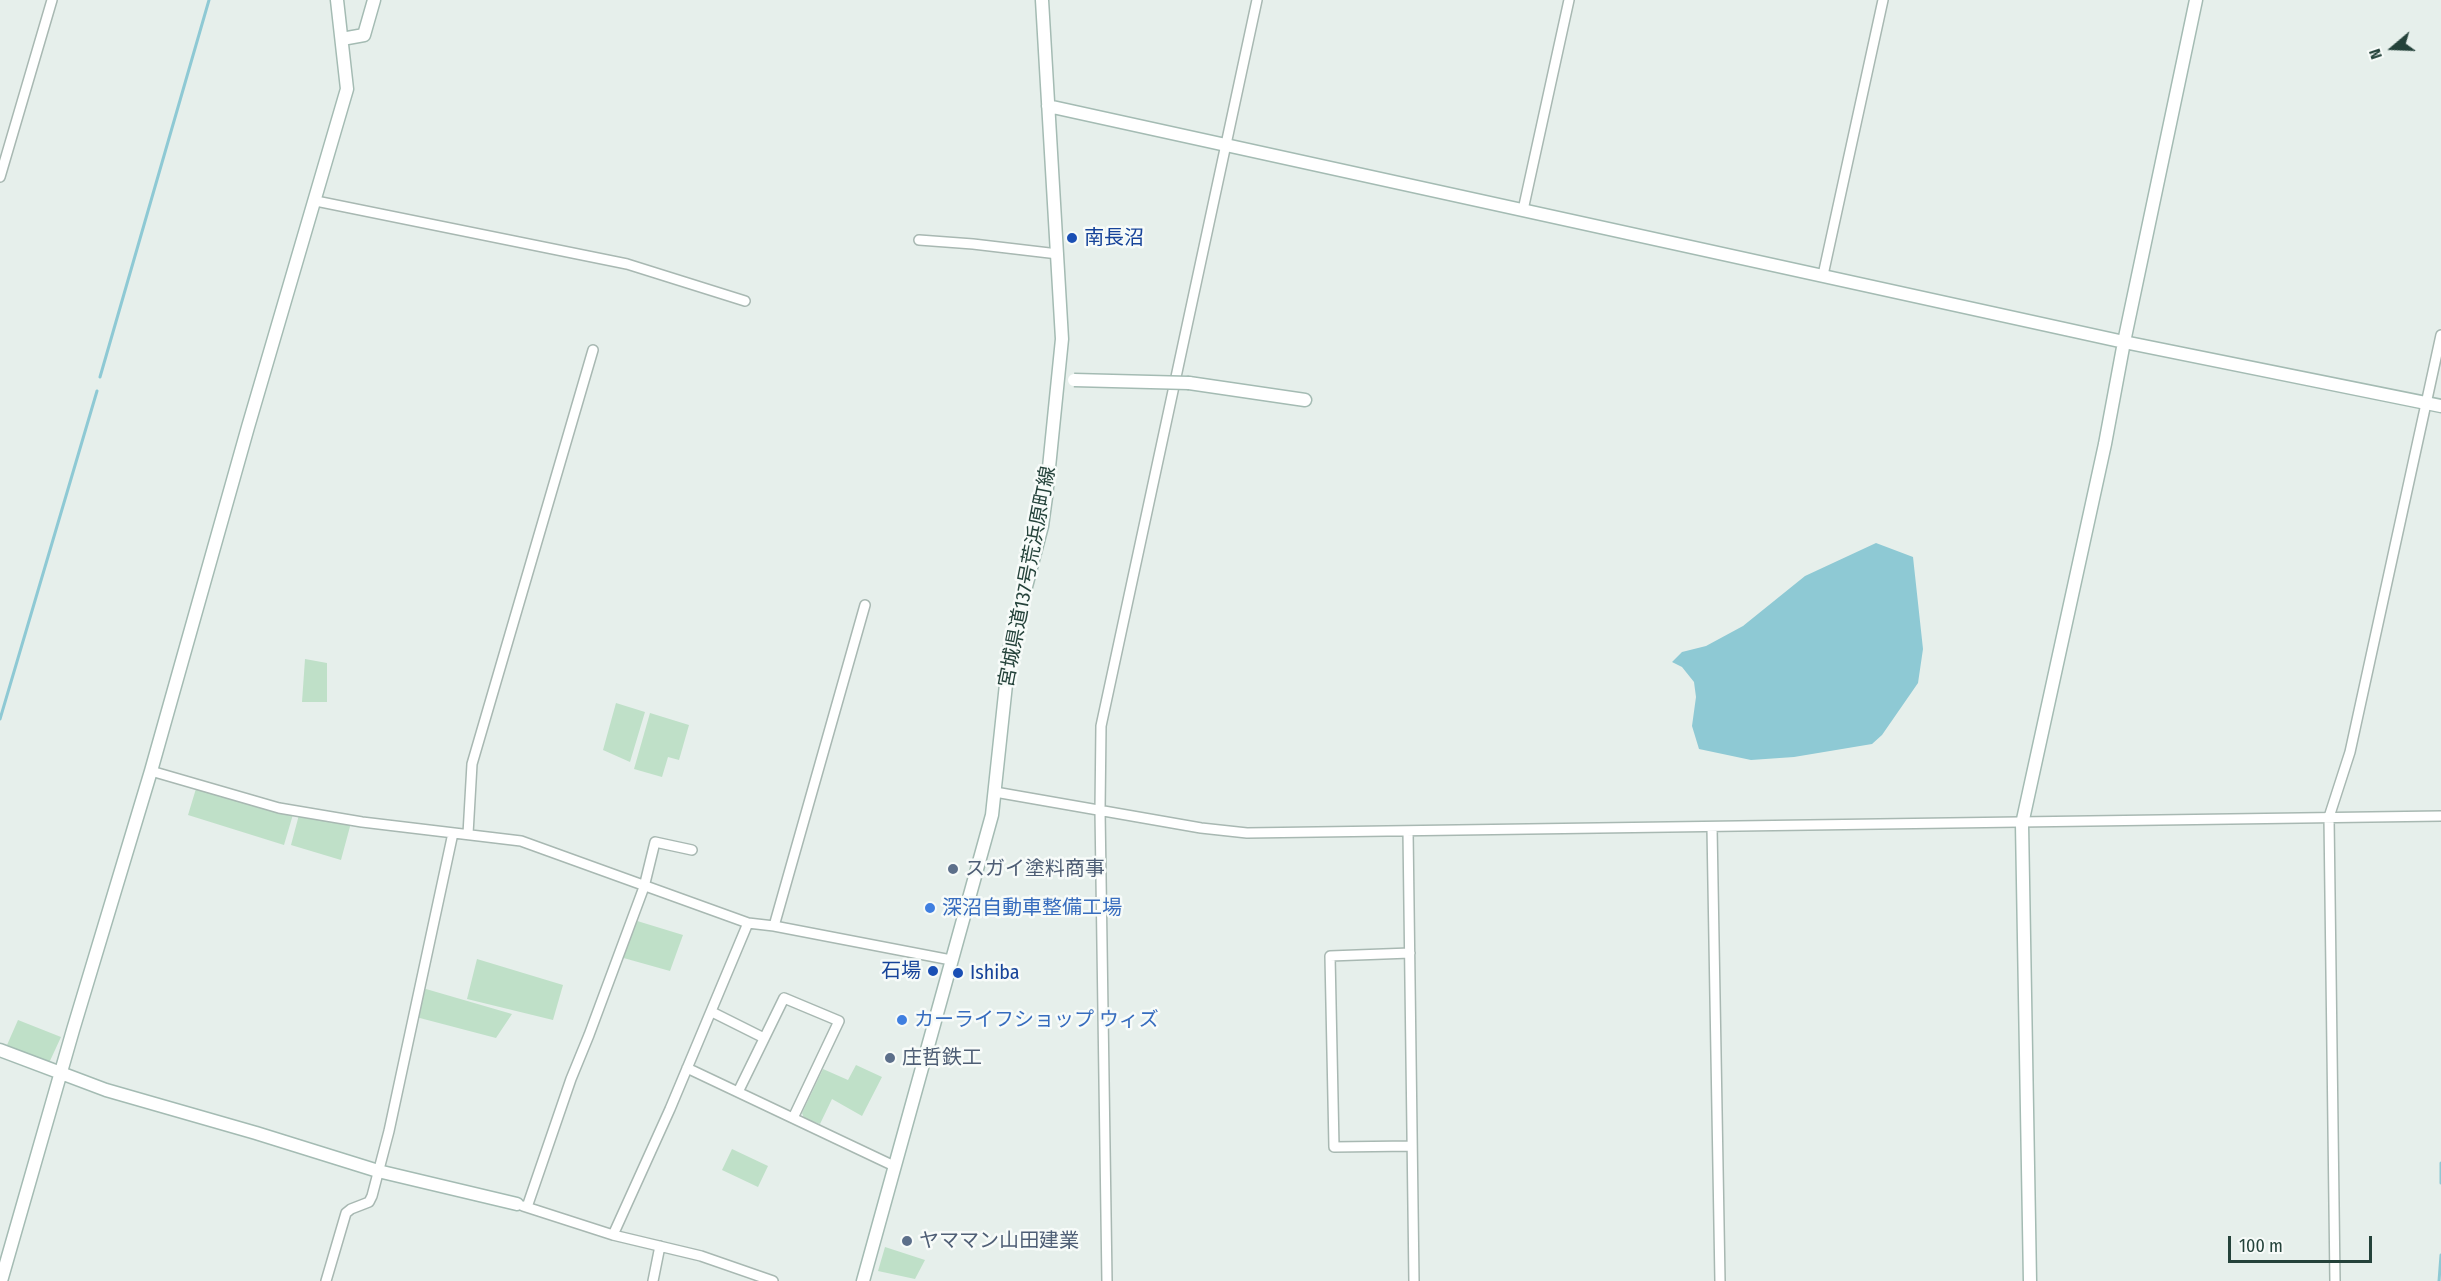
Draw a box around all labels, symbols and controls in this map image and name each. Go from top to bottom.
north arrow [2363,18,2423,78]
text: N [2365,46,2386,62]
place label: 南長沼 [1084,226,1144,250]
marker: 南長沼 [1065,231,1079,245]
street label: 宮城県道137号荒浜原町線 [995,464,1061,690]
place label: スガイ塗料商事 [965,857,1105,881]
marker: スガイ塗料商事 [946,862,960,876]
place label: 深沼自動車整備工場 [942,896,1122,920]
marker: 深沼自動車整備工場 [923,901,937,915]
place label: 石場 [881,959,921,983]
place label: Ishiba [970,961,1020,985]
marker: 石場 [926,964,940,978]
marker: Ishiba [951,966,965,980]
place label: カーライフショップ ウィズ [914,1008,1159,1032]
marker: カーライフショップ ウィズ [895,1013,909,1027]
place label: 庄哲鉄工 [902,1046,982,1070]
marker: 庄哲鉄工 [883,1051,897,1065]
scale bar [2231,1224,2375,1262]
place label: ヤママン山田建業 [919,1229,1079,1253]
marker: ヤママン山田建業 [900,1234,914,1248]
text: 100 m [2239,1235,2283,1257]

